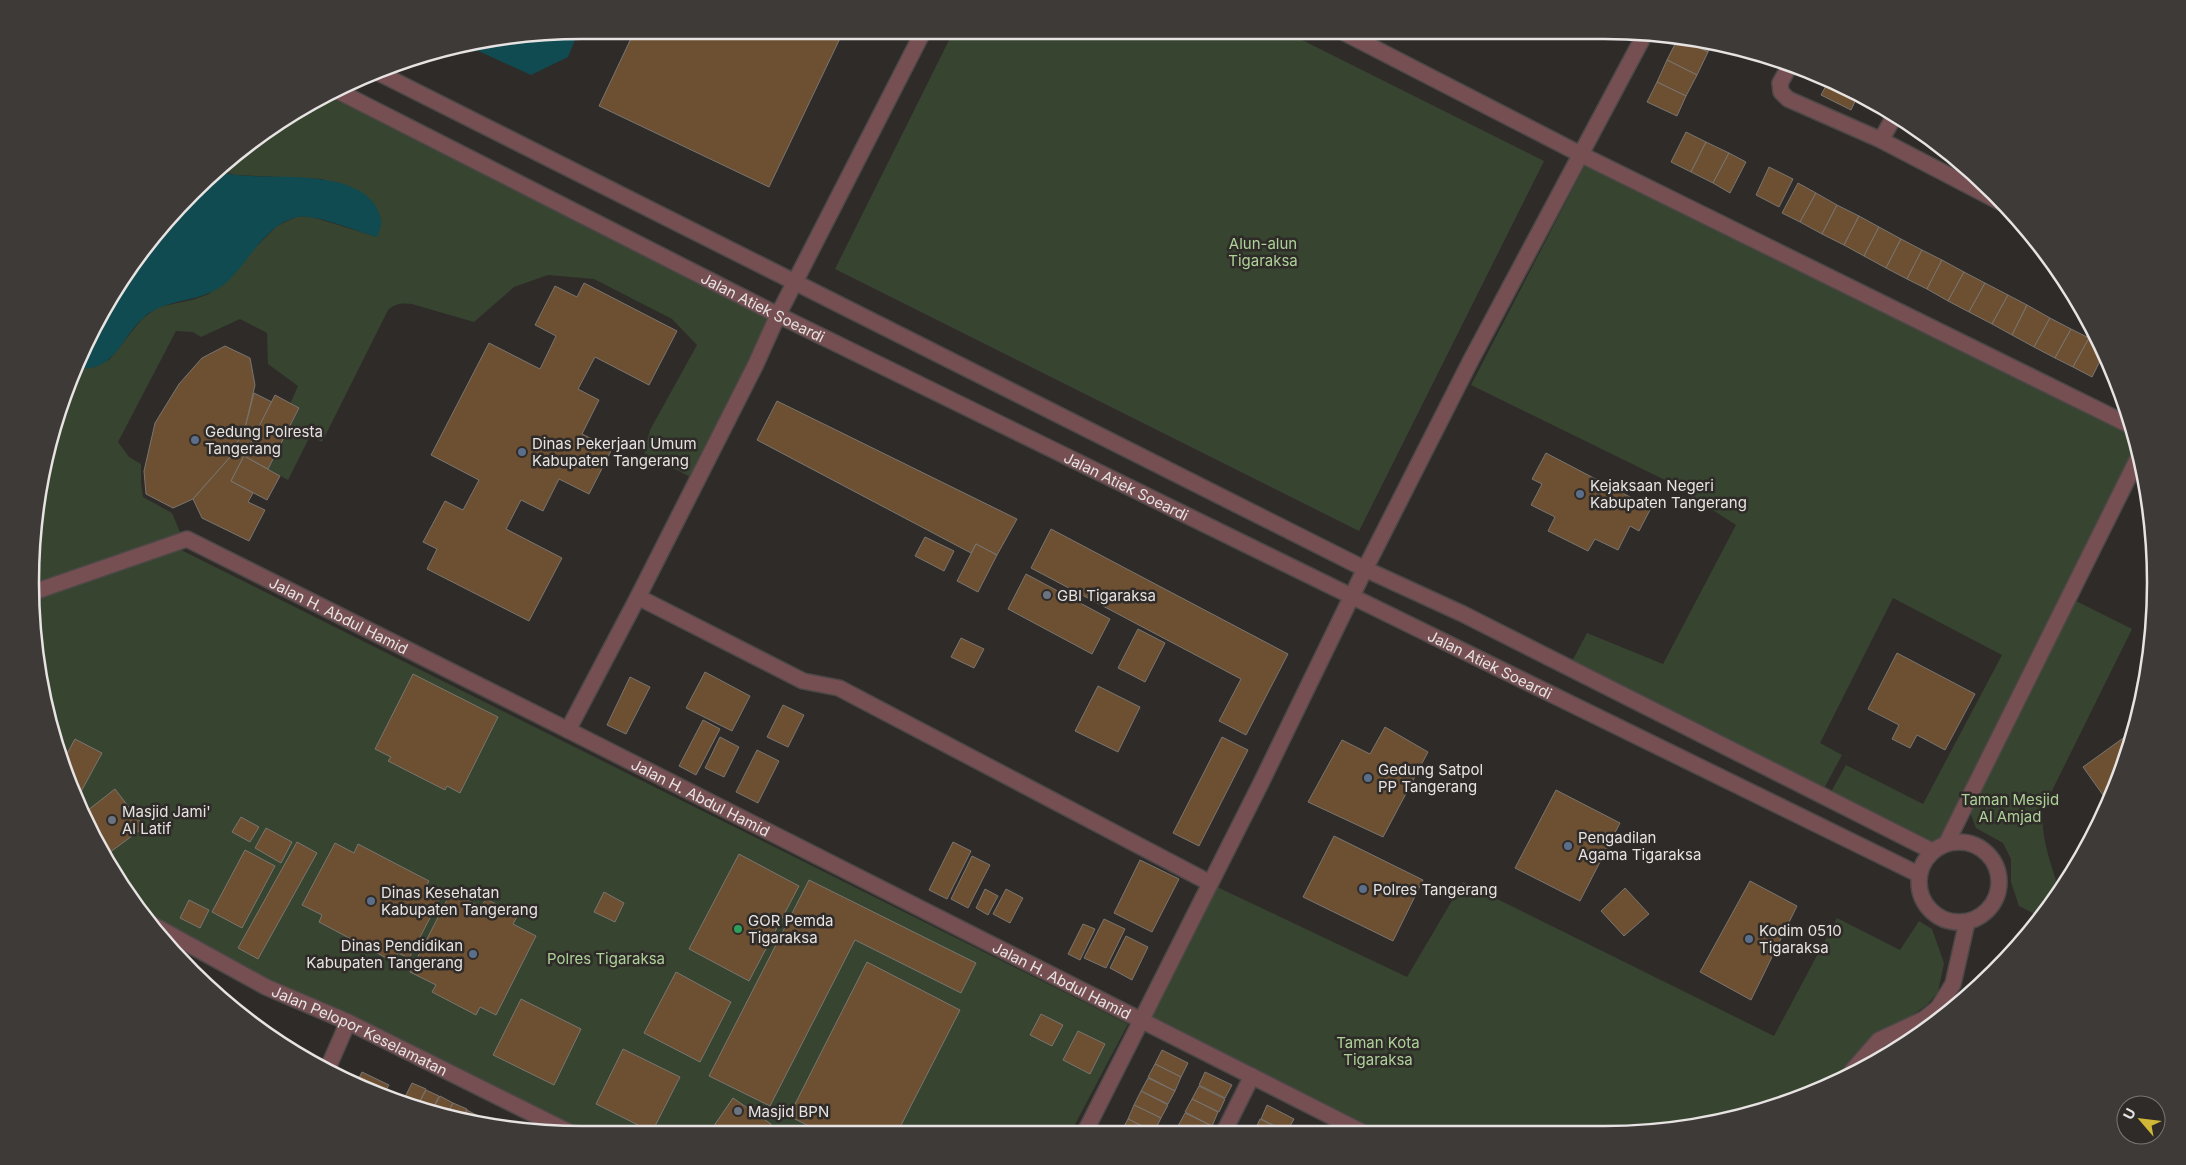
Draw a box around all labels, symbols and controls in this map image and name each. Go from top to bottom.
park label: Alun-alun Tigaraksa [1228,234,1298,270]
street label: Jalan Atiek Soeardi [698,268,828,346]
place label: Gedung Polresta Tangerang [205,422,323,458]
marker: Gedung Polresta Tangerang [189,434,201,446]
place label: Dinas Pekerjaan Umum Kabupaten Tangerang [532,434,697,470]
marker: Dinas Pekerjaan Umum Kabupaten Tangerang [516,446,528,458]
street label: Jalan Atiek Soeardi [1061,447,1192,524]
place label: Kejaksaan Negeri Kabupaten Tangerang [1590,476,1747,512]
marker: Kejaksaan Negeri Kabupaten Tangerang [1574,488,1586,500]
street label: Jalan H. Abdul Hamid [266,572,412,658]
place label: GBI Tigaraksa [1057,586,1156,605]
marker: GBI Tigaraksa [1041,589,1053,601]
street label: Jalan Atiek Soeardi [1425,626,1555,703]
street label: Jalan H. Abdul Hamid [628,754,773,840]
place label: Gedung Satpol PP Tangerang [1378,760,1483,796]
marker: Gedung Satpol PP Tangerang [1362,772,1374,784]
park label: Taman Mesjid Al Amjad [1961,790,2059,826]
place label: Masjid Jami' Al Latif [122,802,211,838]
marker: Masjid Jami' Al Latif [106,814,118,826]
place label: Pengadilan Agama Tigaraksa [1578,828,1701,864]
marker: Pengadilan Agama Tigaraksa [1562,840,1574,852]
place label: Polres Tangerang [1373,880,1497,899]
place label: Dinas Kesehatan Kabupaten Tangerang [381,883,538,919]
marker: Polres Tangerang [1357,883,1369,895]
marker: Dinas Kesehatan Kabupaten Tangerang [365,895,377,907]
place label: GOR Pemda Tigaraksa [748,911,834,947]
place label: Kodim 0510 Tigaraksa [1759,921,1842,957]
marker: GOR Pemda Tigaraksa [732,923,744,935]
marker: Kodim 0510 Tigaraksa [1743,933,1755,945]
place label: Dinas Pendidikan Kabupaten Tangerang [306,936,463,972]
street label: Jalan H. Abdul Hamid [990,937,1135,1023]
marker: Dinas Pendidikan Kabupaten Tangerang [467,948,479,960]
park label: Polres Tigaraksa [547,949,665,968]
street label: Jalan Pelopor Keselamatan [269,981,451,1080]
park label: Taman Kota Tigaraksa [1336,1033,1420,1069]
north arrow [2116,1095,2166,1145]
place label: Masjid BPN [748,1102,829,1121]
marker: Masjid BPN [732,1105,744,1117]
text: U [2119,1105,2139,1122]

